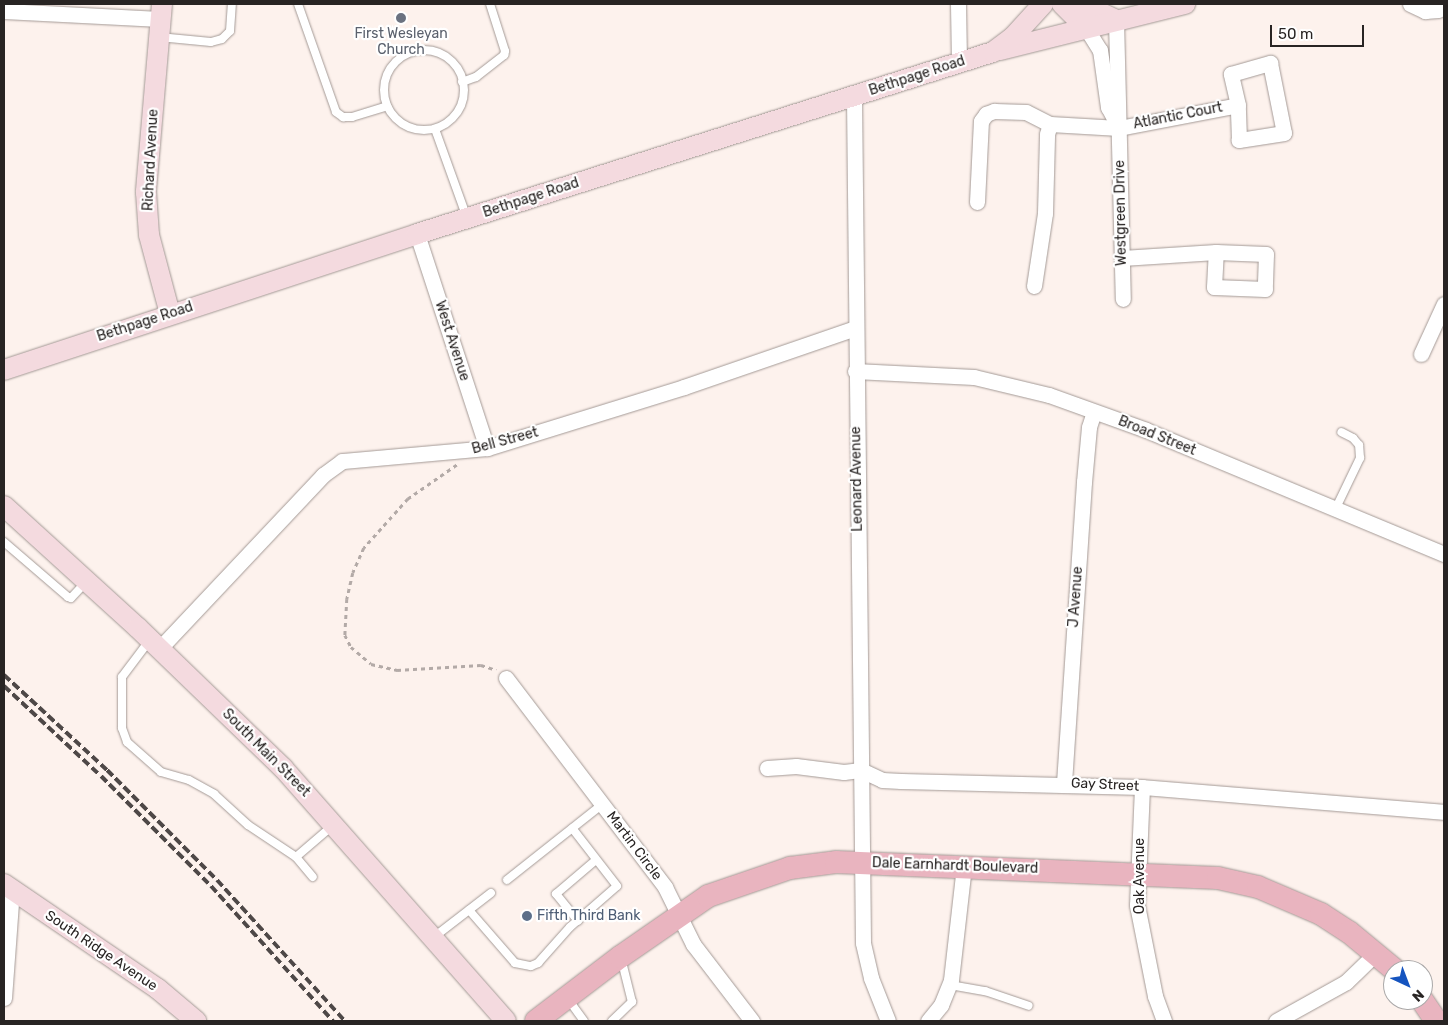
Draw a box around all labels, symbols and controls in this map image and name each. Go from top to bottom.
marker: First Wesleyan Church [395,12,407,24]
scale bar [1273,15,1367,47]
text: 50 m [1278,25,1313,43]
place label: First Wesleyan Church [354,26,448,58]
street label: Bethpage Road [867,53,967,99]
street label: Atlantic Court [1132,99,1224,133]
street label: Richard Avenue [140,108,162,212]
street label: Westgreen Drive [1112,160,1130,266]
street label: Bethpage Road [481,175,581,221]
street label: Bethpage Road [95,299,195,345]
street label: West Avenue [431,299,473,383]
street label: Broad Street [1116,413,1198,459]
street label: Bell Street [470,424,540,458]
street label: Leonard Avenue [848,426,866,532]
street label: J Avenue [1065,566,1087,628]
street label: South Main Street [219,706,313,800]
street label: Gay Street [1070,775,1140,795]
street label: Martin Circle [603,808,665,884]
street label: Oak Avenue [1132,838,1148,914]
street label: Dale Earnhardt Boulevard [872,855,1038,877]
street label: South Ridge Avenue [42,907,160,995]
place label: Fifth Third Bank [537,908,641,924]
marker: Fifth Third Bank [521,910,533,922]
north arrow [1383,960,1433,1010]
text: N [1408,986,1427,1005]

